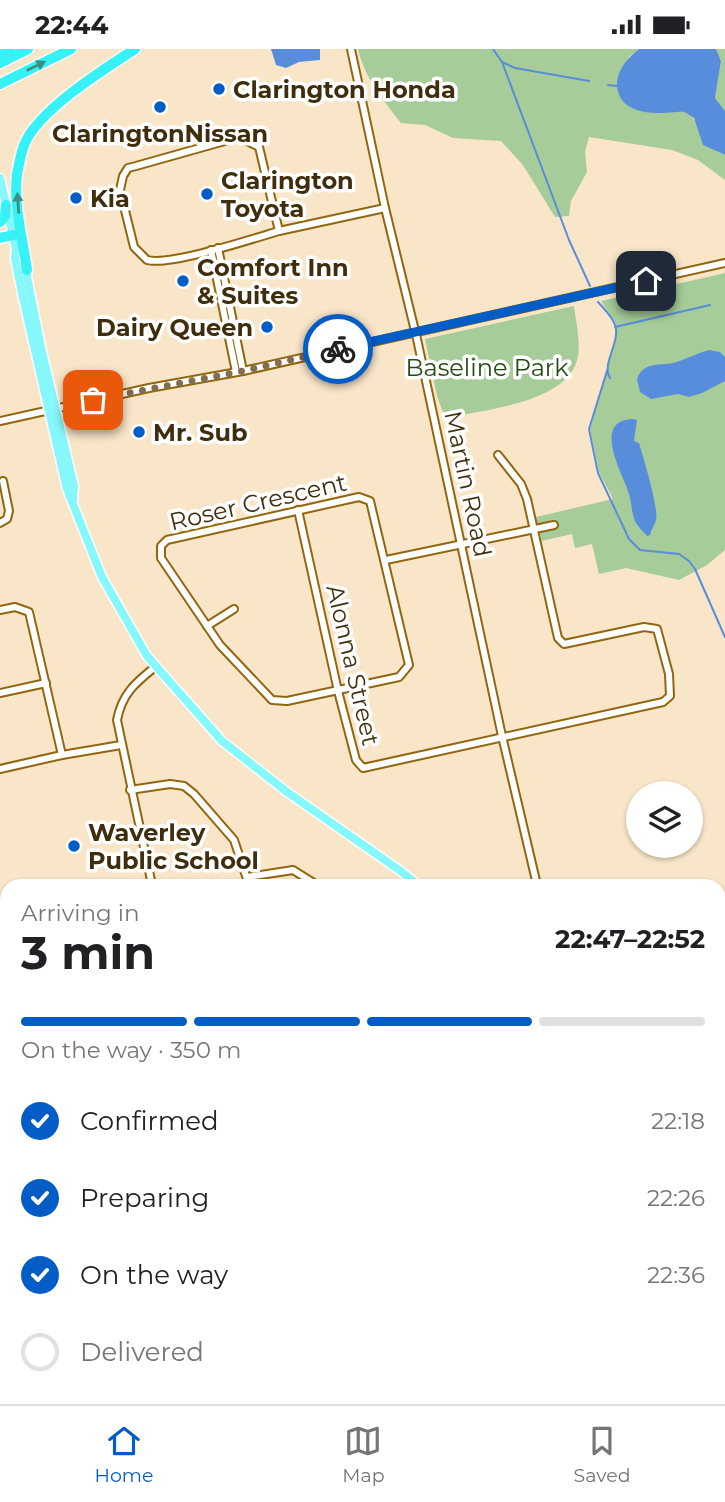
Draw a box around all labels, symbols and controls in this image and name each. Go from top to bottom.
text: 22:44 [35,9,108,41]
one-way arrow [26,61,46,72]
place label: Clarington Honda [233,75,456,104]
marker: Clarington Honda [211,81,227,97]
marker: ClaringtonNissan [152,99,168,115]
place label: ClaringtonNissan [52,119,268,148]
place label: Clarington Toyota [221,166,354,223]
place label: Kia [90,184,130,213]
marker: Clarington Toyota [199,186,215,202]
marker: Kia [68,190,84,206]
one-way arrow [13,192,24,214]
pin [616,251,676,311]
place label: Comfort Inn & Suites [197,253,349,310]
icon: home [627,262,665,300]
marker: Comfort Inn & Suites [175,273,191,289]
place label: Dairy Queen [96,313,253,342]
courier [303,314,373,384]
marker: Dairy Queen [259,319,275,335]
icon: bike [319,330,357,368]
park label: Baseline Park [405,353,569,382]
pin [63,370,123,430]
icon: bag [74,381,112,419]
street label: Martin Road [438,408,498,560]
place label: Mr. Sub [153,418,247,447]
marker: Mr. Sub [131,424,147,440]
street label: Roser Crescent [167,467,350,536]
street label: Alonna Street [320,582,386,748]
map controls [626,781,703,858]
button: layers [626,781,703,858]
place label: Waverley Public School [88,818,259,875]
marker: Waverley Public School [66,838,82,854]
text: Arriving in [21,899,140,927]
text: 22:47–22:52 [555,923,705,955]
text: 3 min [21,924,155,981]
text: On the way · 350 m [21,1036,241,1064]
icon: check [21,1102,59,1140]
text: Confirmed [80,1105,219,1137]
text: 22:18 [651,1107,705,1135]
icon: check [21,1179,59,1217]
text: Preparing [80,1182,209,1214]
text: 22:26 [647,1184,705,1212]
icon: check [21,1256,59,1294]
text: On the way [80,1259,228,1291]
text: 22:36 [647,1261,705,1289]
text: Delivered [80,1336,204,1368]
tab: Home [94,1422,153,1487]
tab: Map [342,1422,385,1487]
tab: Saved [573,1422,631,1487]

